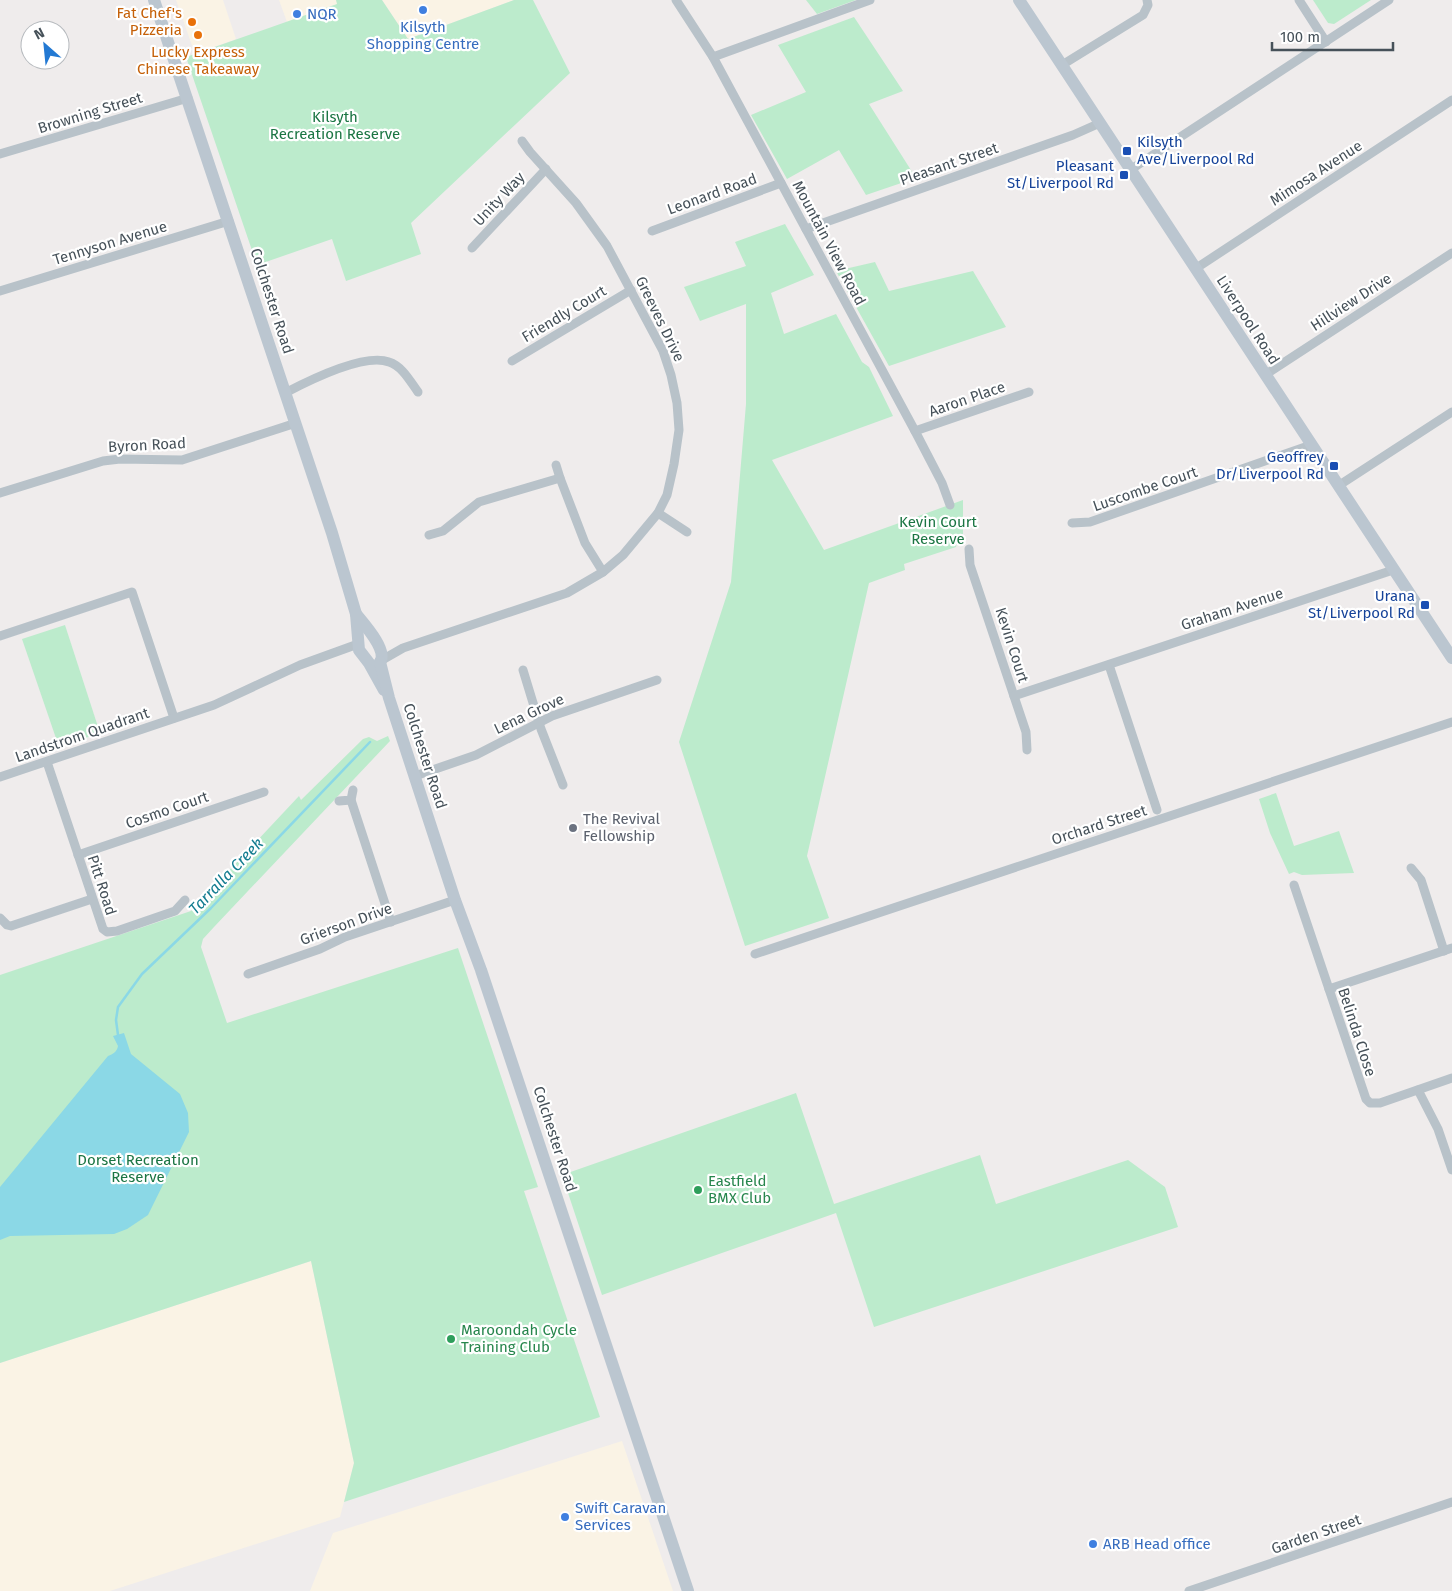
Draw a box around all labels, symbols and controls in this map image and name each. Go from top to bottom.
place label: Fat Chef's Pizzeria [117,4,182,39]
marker: Kilsyth Shopping Centre [417,4,429,16]
place label: NQR [307,5,337,23]
marker: NQR [291,8,303,20]
marker: Fat Chef's Pizzeria [186,16,198,28]
place label: Kilsyth Shopping Centre [367,18,479,53]
north arrow [20,20,70,70]
scale bar [1272,20,1393,52]
text: N [31,24,47,44]
text: 100 m [1280,28,1320,46]
marker: Lucky Express Chinese Takeaway [192,29,204,41]
place label: Lucky Express Chinese Takeaway [137,43,260,78]
street label: Browning Street [36,88,145,137]
park label: Kilsyth Recreation Reserve [270,108,400,143]
place label: Kilsyth Ave/Liverpool Rd [1137,133,1255,168]
street label: Mimosa Avenue [1267,137,1365,209]
street label: Pleasant Street [897,139,1001,189]
marker: Kilsyth Ave/Liverpool Rd [1121,145,1133,157]
place label: Pleasant St/Liverpool Rd [1007,157,1115,192]
street label: Unity Way [470,168,529,230]
street label: Leonard Road [665,169,759,219]
marker: Pleasant St/Liverpool Rd [1118,169,1130,181]
street label: Mountain View Road [789,178,869,308]
street label: Tennyson Avenue [51,217,169,269]
street label: Colchester Road [246,246,298,356]
street label: Hillview Drive [1307,269,1395,335]
street label: Liverpool Road [1213,272,1283,368]
street label: Greeves Drive [632,273,688,365]
street label: Friendly Court [519,281,610,346]
street label: Aaron Place [926,378,1008,420]
street label: Byron Road [108,434,186,456]
place label: Geoffrey Dr/Liverpool Rd [1216,448,1325,483]
marker: Geoffrey Dr/Liverpool Rd [1328,460,1340,472]
street label: Luscombe Court [1090,463,1200,515]
park label: Kevin Court Reserve [899,513,978,548]
street label: Graham Avenue [1179,584,1285,634]
place label: Urana St/Liverpool Rd [1308,587,1415,622]
marker: Urana St/Liverpool Rd [1419,599,1431,611]
street label: Kevin Court [991,605,1033,685]
street label: Lena Grove [491,690,567,738]
street label: Colchester Road [399,701,451,811]
street label: Landstrom Quadrant [13,703,152,766]
street label: Cosmo Court [123,787,211,833]
street label: Orchard Street [1049,801,1149,849]
place label: The Revival Fellowship [583,810,660,845]
marker: The Revival Fellowship [567,822,579,834]
water label: Tarralla Creek [185,834,267,918]
street label: Pitt Road [84,853,120,917]
street label: Grierson Drive [297,899,395,949]
street label: Belinda Close [1334,985,1380,1079]
street label: Colchester Road [529,1084,581,1194]
park label: Dorset Recreation Reserve [77,1151,199,1186]
place label: Eastfield BMX Club [708,1172,771,1207]
marker: Eastfield BMX Club [692,1184,704,1196]
place label: Maroondah Cycle Training Club [461,1321,577,1356]
marker: Maroondah Cycle Training Club [445,1333,457,1345]
place label: Swift Caravan Services [575,1499,666,1534]
street label: Garden Street [1269,1510,1364,1558]
marker: Swift Caravan Services [559,1511,571,1523]
place label: ARB Head office [1103,1535,1211,1553]
marker: ARB Head office [1087,1538,1099,1550]

